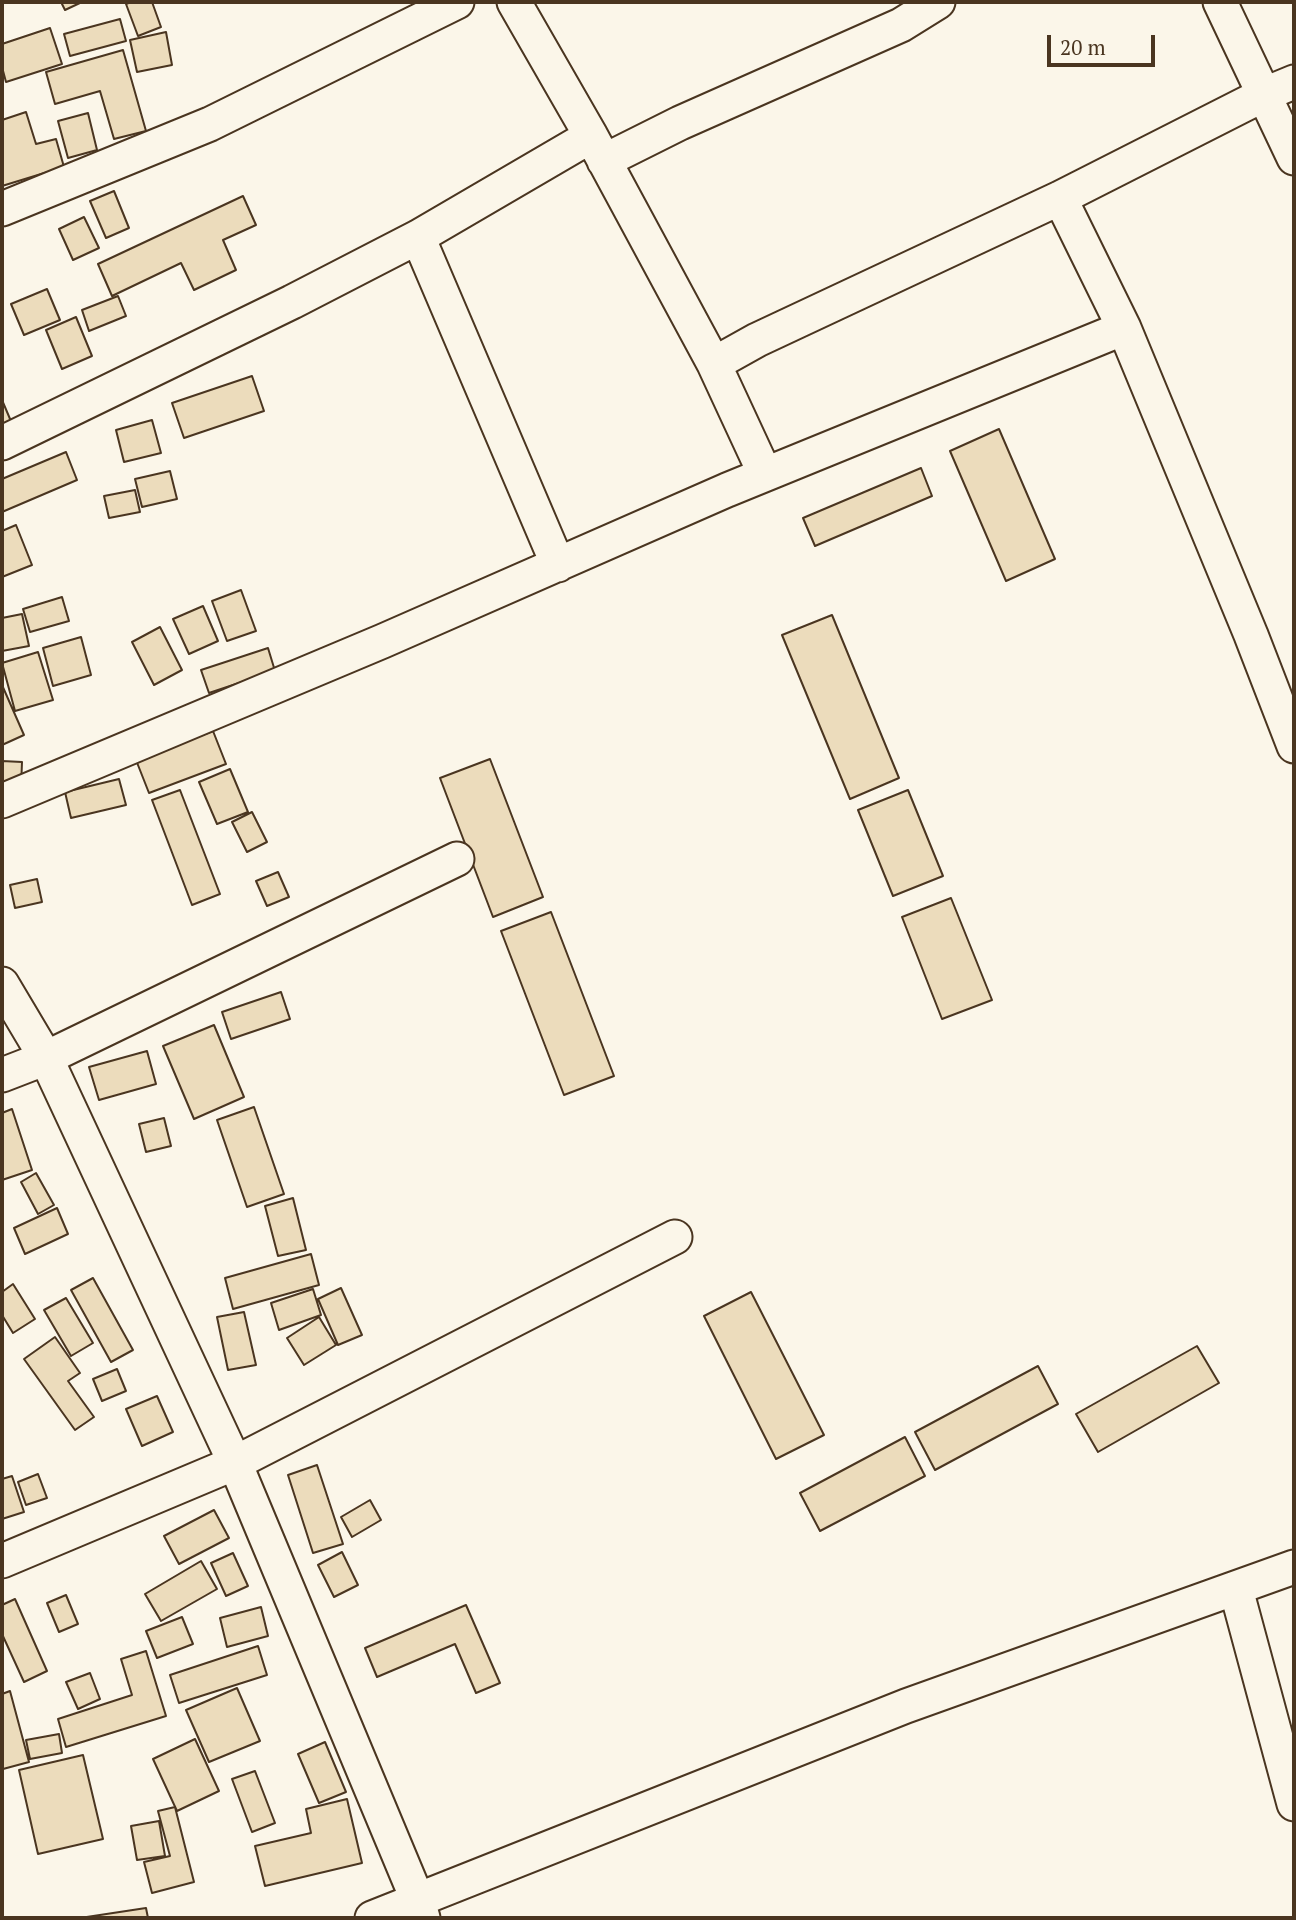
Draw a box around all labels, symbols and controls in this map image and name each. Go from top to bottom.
scale bar [1051,21,1160,65]
text: 20 m [1060,33,1106,61]

